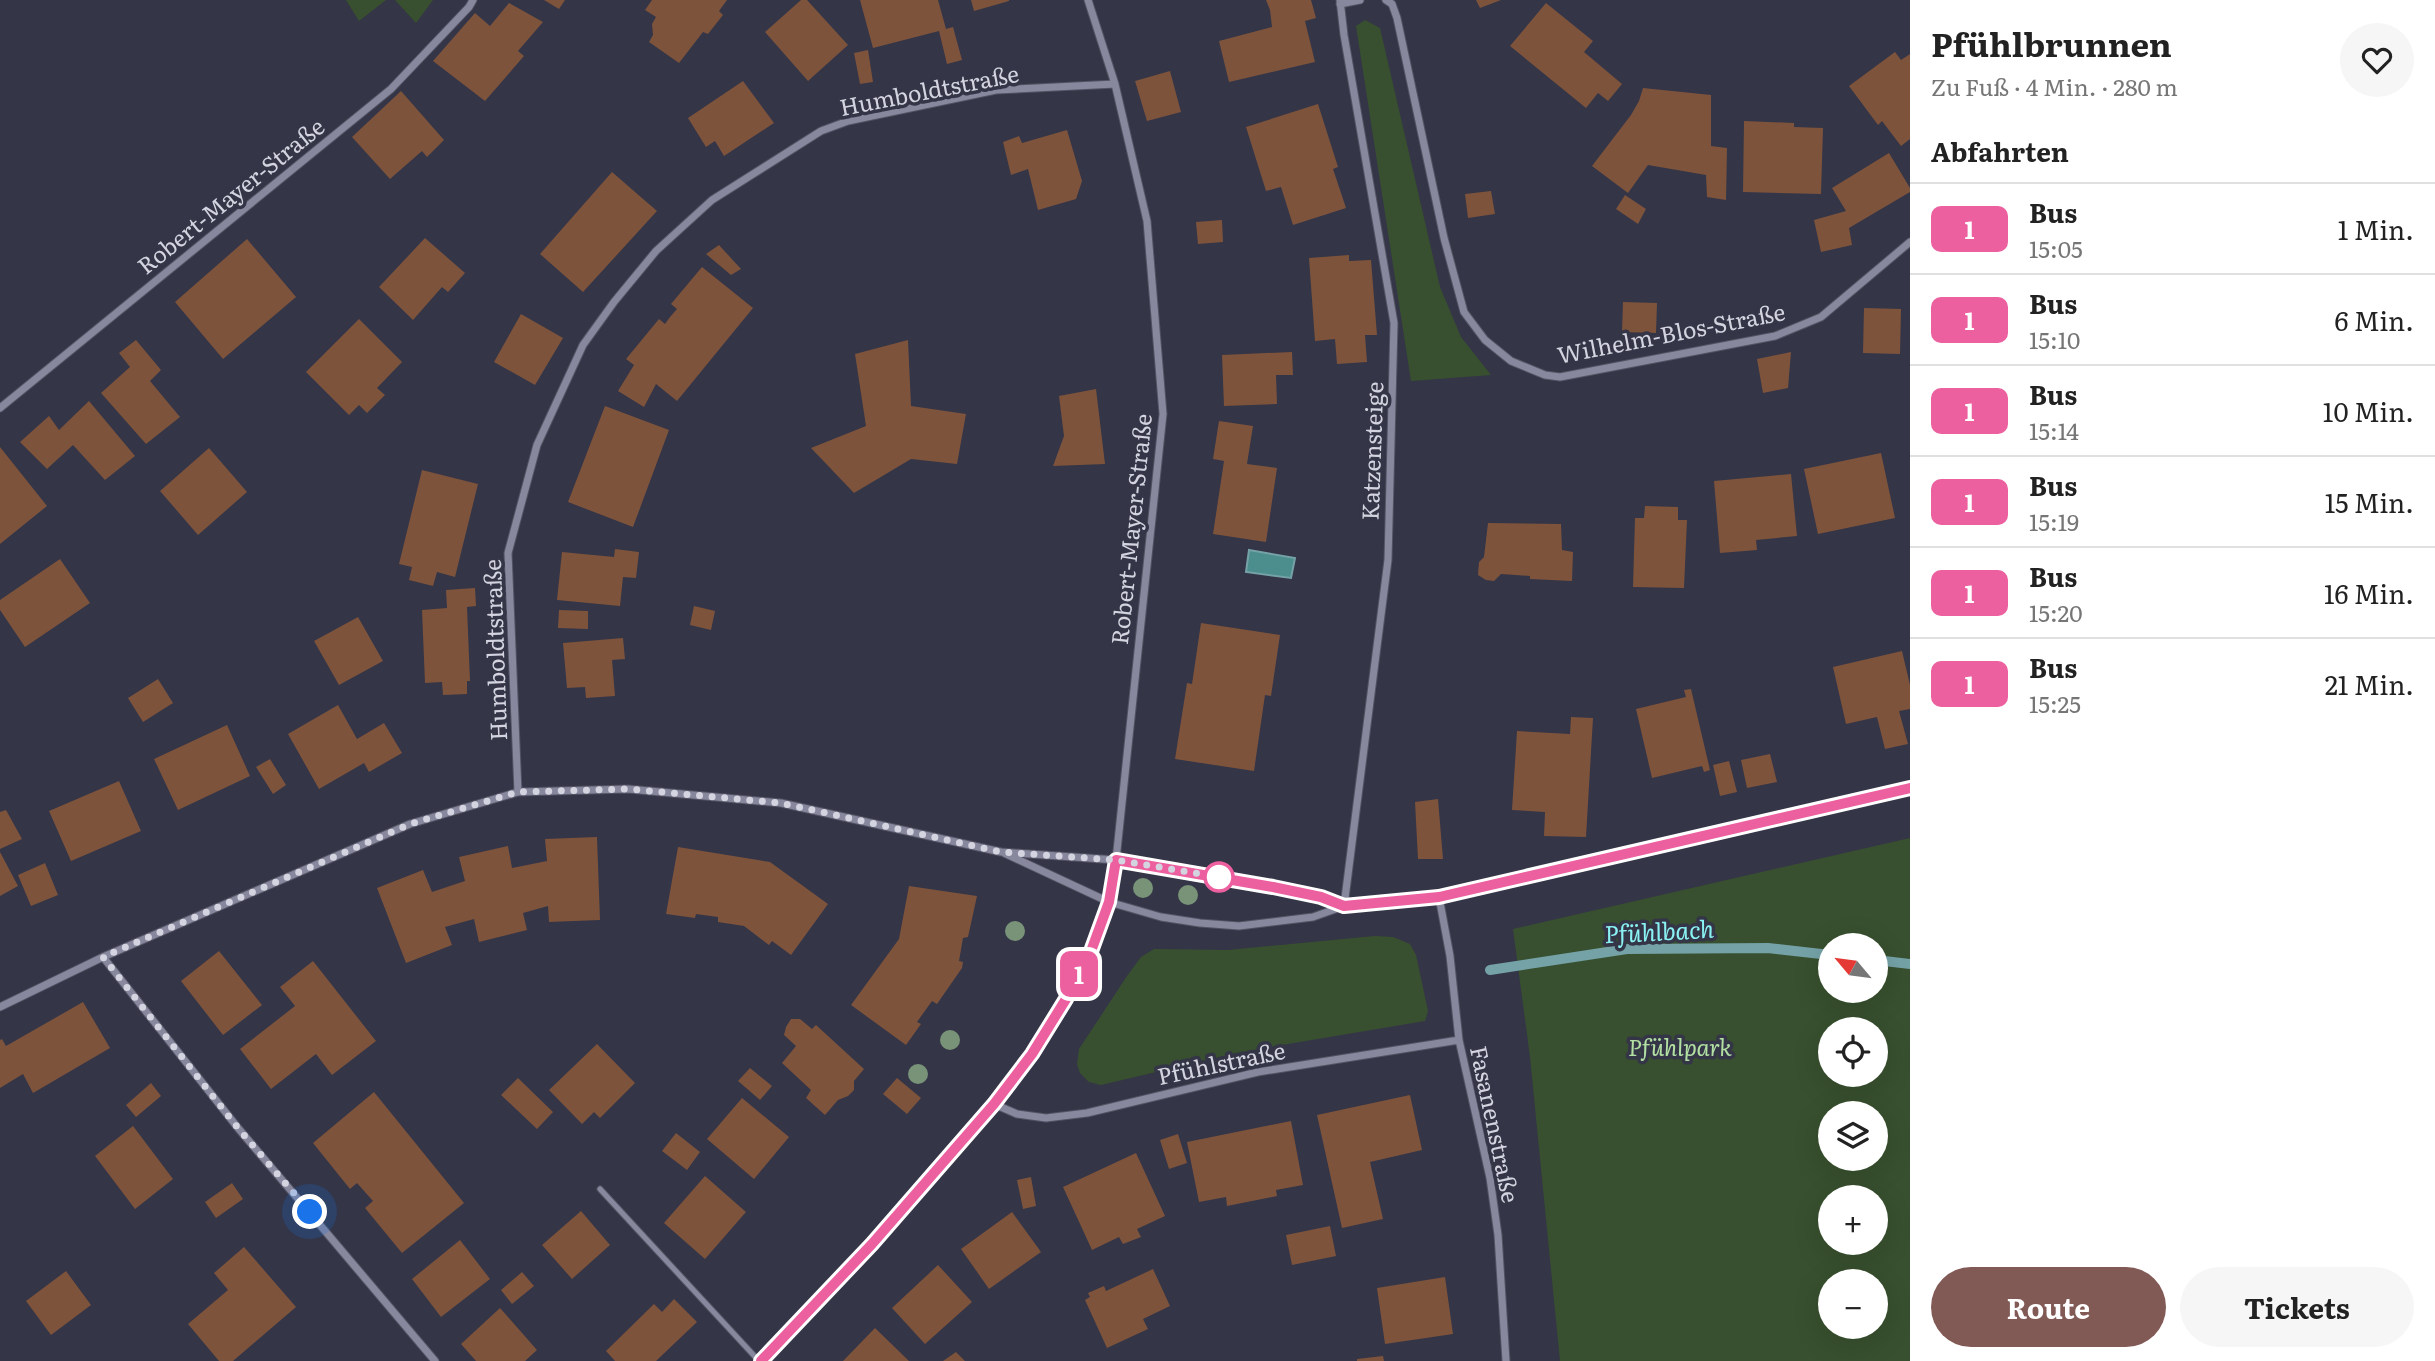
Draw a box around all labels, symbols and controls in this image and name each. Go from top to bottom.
text: Pfühlbrunnen [1931,18,2172,67]
button: heart [2340,23,2414,97]
street label: Humboldtstraße [836,55,1022,123]
text: Zu Fuß · 4 Min. · 280 m [1931,69,2178,103]
street label: Robert-Mayer-Straße [129,109,331,281]
text: Abfahrten [1931,131,2069,170]
text: Bus [2029,192,2077,231]
text: 1 Min. [2338,209,2414,248]
text: 1 [1965,211,1974,246]
text: 15:05 [2029,231,2083,265]
text: Bus [2029,283,2077,322]
street label: Wilhelm-Blos-Straße [1554,293,1788,371]
text: 6 Min. [2334,300,2414,339]
text: 1 [1965,302,1974,337]
text: 15:10 [2029,322,2080,356]
text: Bus [2029,374,2077,413]
street label: Katzensteige [1352,381,1390,521]
text: 10 Min. [2323,391,2414,430]
text: 1 [1965,393,1974,428]
street label: Robert-Mayer-Straße [1101,412,1159,646]
text: 15:14 [2029,413,2079,447]
text: Bus [2029,465,2077,504]
text: 15 Min. [2325,482,2414,521]
text: 1 [1965,484,1974,519]
text: 15:19 [2029,504,2079,538]
text: Bus [2029,556,2077,595]
street label: Humboldtstraße [474,558,514,742]
text: 16 Min. [2324,573,2414,612]
text: 1 [1965,575,1974,610]
text: 15:20 [2029,595,2082,629]
text: Bus [2029,647,2077,686]
text: 21 Min. [2325,664,2414,703]
text: 1 [1965,666,1974,701]
text: 15:25 [2029,686,2081,720]
unlabelled marker [1204,862,1234,892]
water label: Pfühlbach [1603,910,1715,950]
north arrow [1818,933,1888,1003]
map controls [1818,933,1888,1339]
line badge: 1 [1056,951,1102,997]
text: 1 [1074,956,1084,991]
button: locate [1818,1017,1888,1087]
park label: Pfühlpark [1628,1029,1732,1063]
street label: Pfühlstraße [1154,1032,1288,1092]
street label: Fasanenstraße [1463,1042,1529,1206]
button: layers [1818,1101,1888,1171]
button: + [1818,1185,1888,1255]
your location [292,1194,327,1229]
button: Route [1931,1267,2166,1347]
button: Tickets [2180,1267,2414,1347]
button: − [1818,1269,1888,1339]

